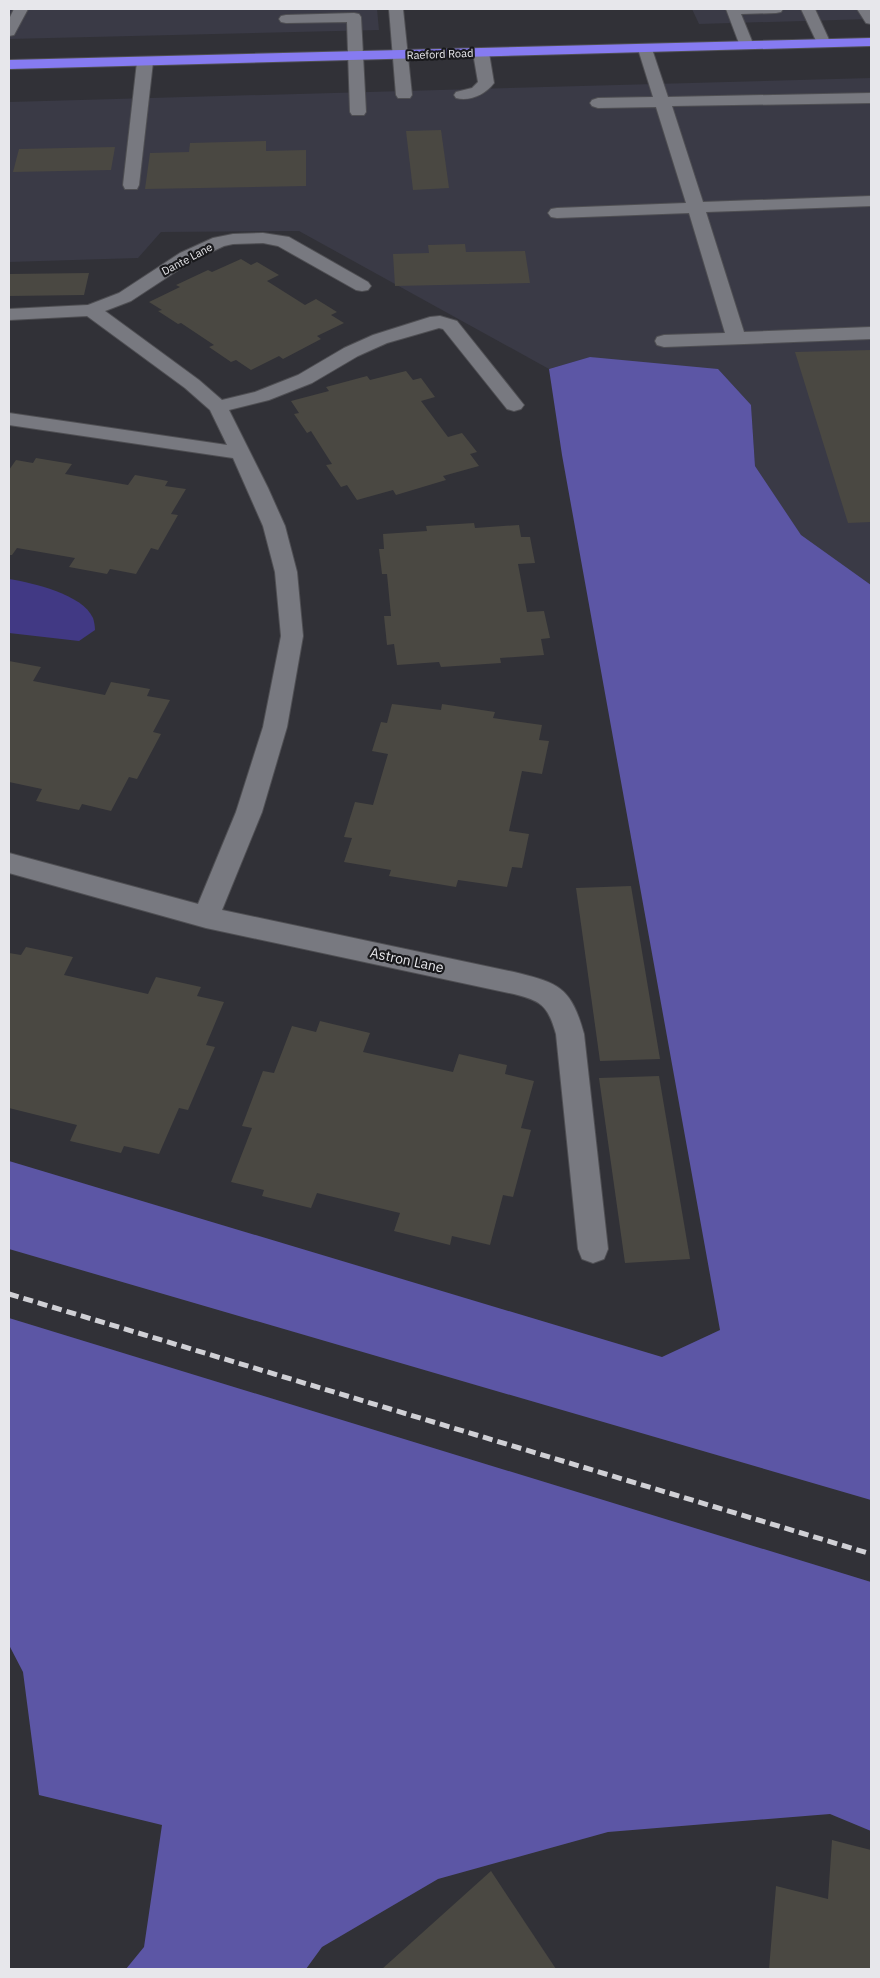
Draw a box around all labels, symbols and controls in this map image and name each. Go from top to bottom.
street label: Raeford Road [406,46,474,62]
street label: Dante Lane [159,240,215,278]
street label: Astron Lane [369,943,446,977]

